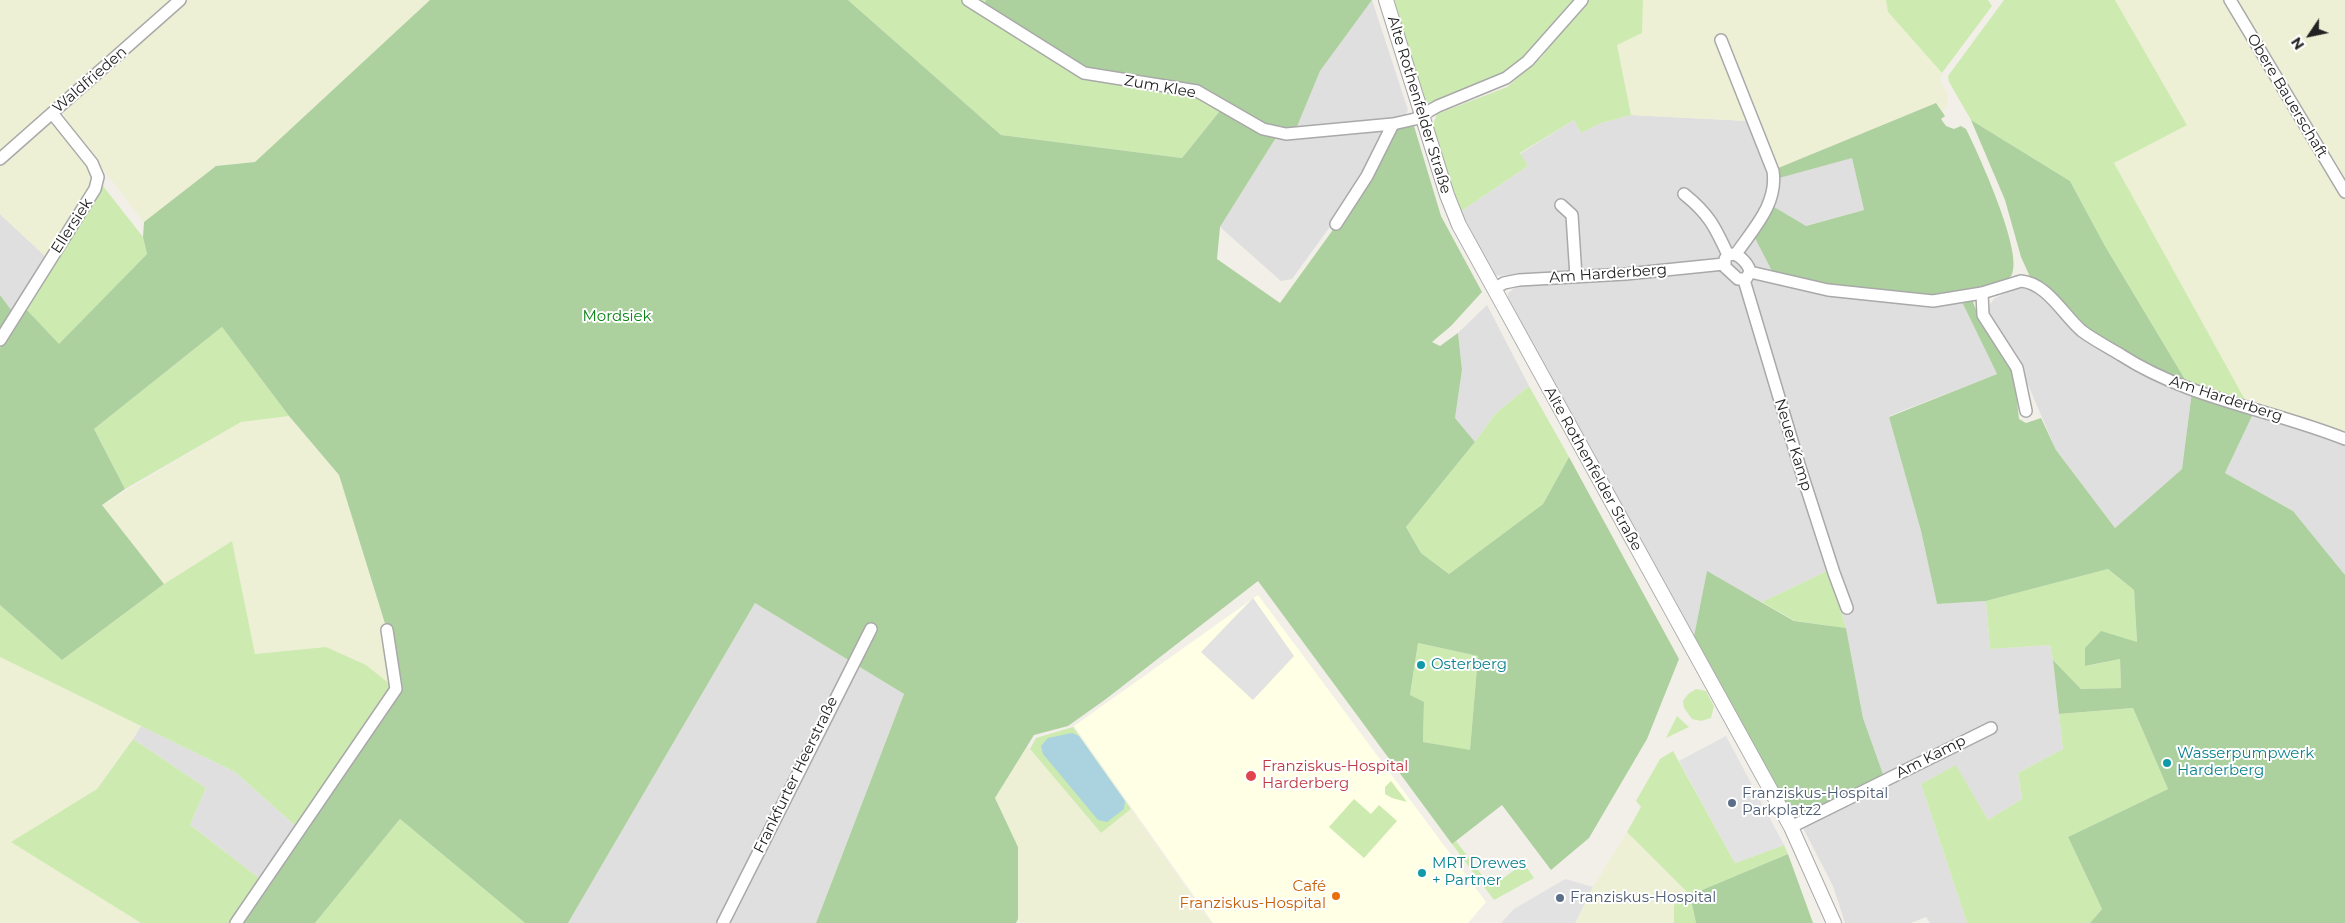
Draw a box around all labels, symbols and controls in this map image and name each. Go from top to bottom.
north arrow [2285,10,2335,60]
street label: Alte Rothenfelder Straße [1383,14,1455,196]
street label: Obere Bauerschaft [2243,31,2331,161]
text: N [2287,34,2308,53]
street label: Waldfrieden [49,43,131,117]
street label: Zum Klee [1123,72,1197,102]
street label: Ellersiek [47,195,97,257]
street label: Am Harderberg [1549,261,1667,287]
park label: Mordsiek [582,308,652,326]
street label: Am Harderberg [2167,372,2285,426]
street label: Alte Rothenfelder Straße [1540,384,1646,554]
street label: Neuer Kamp [1770,397,1816,493]
place label: Osterberg [1431,656,1507,674]
marker: Osterberg [1415,659,1427,671]
street label: Frankfurter Heerstraße [750,694,842,856]
street label: Am Kamp [1893,732,1969,782]
place label: Wasserpumpwerk Harderberg [2177,745,2314,780]
marker: Wasserpumpwerk Harderberg [2161,757,2173,769]
place label: Franziskus-Hospital Harderberg [1262,758,1408,793]
marker: Franziskus-Hospital Harderberg [1244,769,1258,783]
place label: Franziskus-Hospital Parkplatz2 [1742,785,1888,820]
marker: Franziskus-Hospital Parkplatz2 [1726,797,1738,809]
place label: MRT Drewes + Partner [1432,855,1526,890]
marker: MRT Drewes + Partner [1416,867,1428,879]
place label: Café Franziskus-Hospital [1180,878,1326,913]
place label: Franziskus-Hospital [1570,889,1716,907]
marker: Café Franziskus-Hospital [1330,890,1342,902]
marker: Franziskus-Hospital [1554,892,1566,904]

